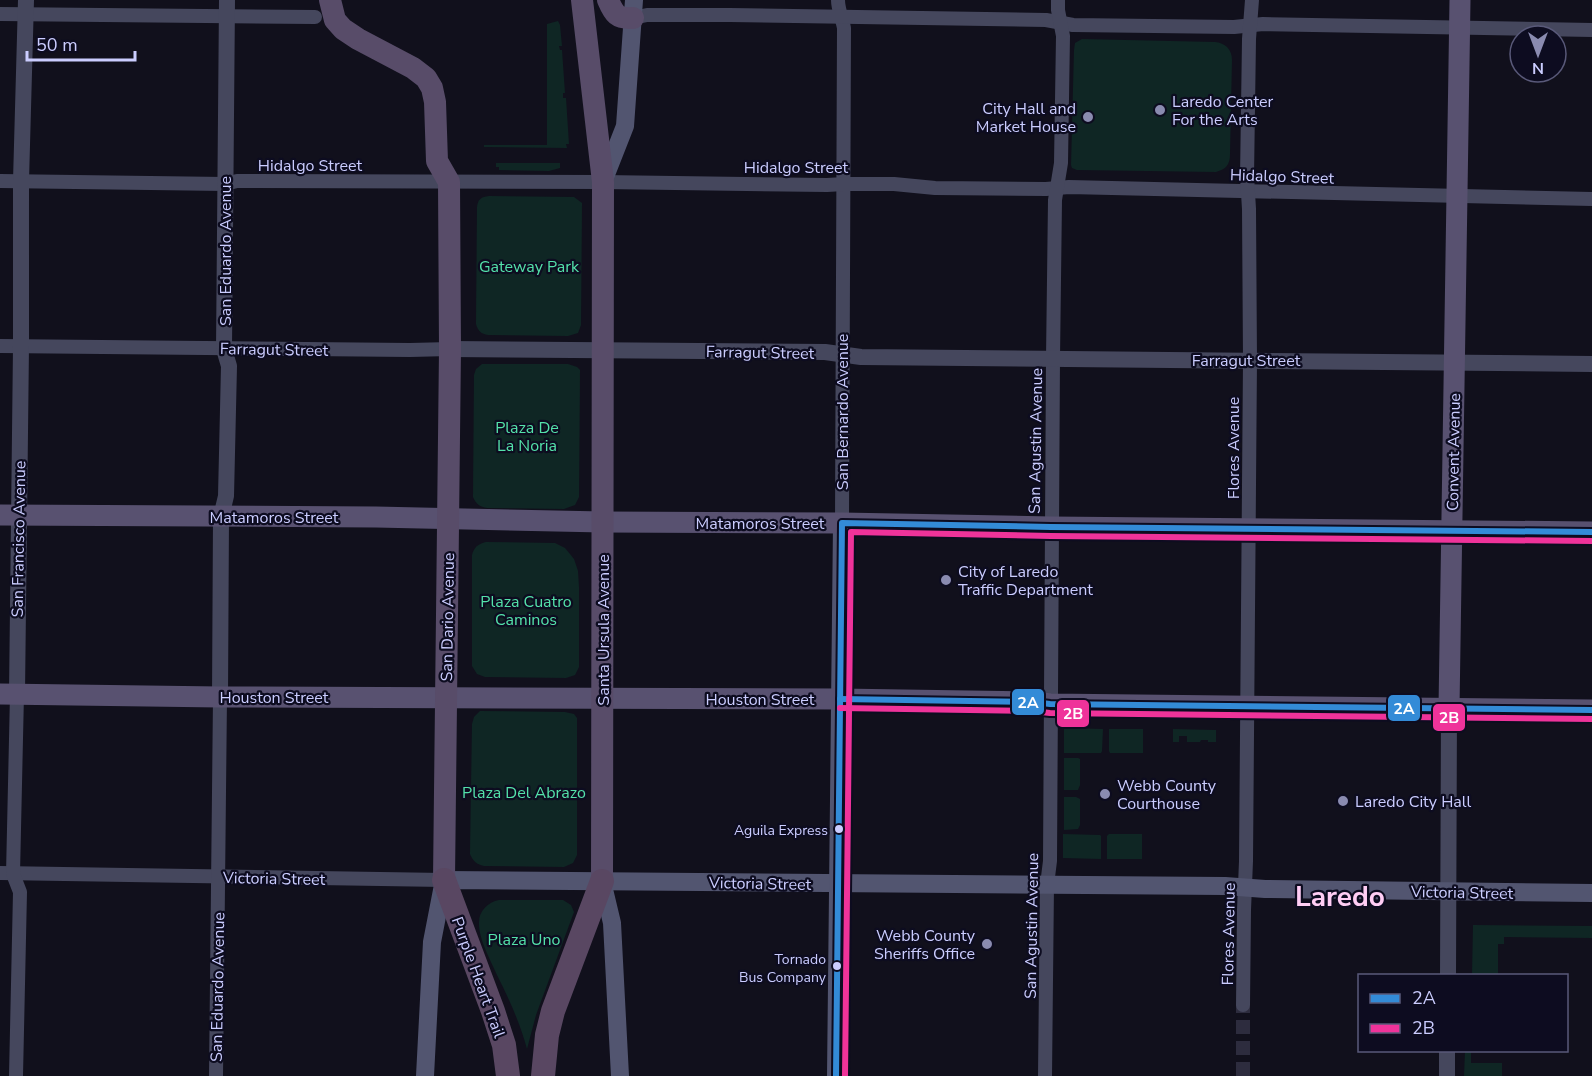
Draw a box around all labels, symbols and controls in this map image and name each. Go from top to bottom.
scale bar [27,24,135,62]
north arrow [1508,24,1568,84]
text: 50 m [36,33,78,57]
text: N [1532,57,1544,79]
place label: Laredo Center For the Arts [1172,91,1273,131]
place label: City Hall and Market House [976,98,1076,138]
marker: Laredo Center For the Arts [1153,103,1167,117]
marker: City Hall and Market House [1081,110,1095,124]
street label: Hidalgo Street [258,155,363,177]
street label: Hidalgo Street [744,157,849,179]
street label: Hidalgo Street [1229,164,1335,190]
street label: San Eduardo Avenue [215,176,237,326]
park label: Gateway Park [479,256,580,278]
street label: San Bernardo Avenue [832,334,854,490]
street label: Farragut Street [220,338,329,362]
street label: Farragut Street [706,341,815,365]
street label: Farragut Street [1192,350,1301,372]
street label: San Agustin Avenue [1024,368,1048,514]
street label: Convent Avenue [1442,393,1466,511]
street label: Flores Avenue [1223,397,1245,499]
park label: Plaza De La Noria [495,417,559,457]
street label: San Francisco Avenue [7,460,31,618]
street label: Matamoros Street [210,507,339,529]
street label: Matamoros Street [696,513,825,535]
street label: San Dario Avenue [436,552,460,682]
street label: Santa Ursula Avenue [593,554,615,706]
place label: City of Laredo Traffic Department [958,561,1093,601]
marker: City of Laredo Traffic Department [939,573,953,587]
park label: Plaza Cuatro Caminos [480,591,572,631]
street label: Houston Street [220,687,329,709]
line badge: 2A [1011,688,1045,716]
street label: Houston Street [706,689,815,711]
text: 2A [1017,692,1039,714]
line badge: 2A [1387,694,1421,722]
text: 2A [1393,698,1415,720]
line badge: 2B [1056,699,1090,728]
text: 2B [1063,703,1083,725]
line badge: 2B [1432,703,1466,732]
text: 2B [1439,707,1459,729]
place label: Webb County Courthouse [1117,775,1217,815]
park label: Plaza Del Abrazo [462,782,586,804]
marker: Webb County Courthouse [1098,787,1112,801]
place label: Laredo City Hall [1355,791,1472,813]
marker: Laredo City Hall [1336,794,1350,808]
place label: Aguila Express [734,821,828,840]
marker: Aguila Express [833,823,845,835]
street label: San Agustin Avenue [1020,853,1044,999]
street label: Victoria Street [222,867,326,891]
street label: Victoria Street [708,872,812,896]
district label: Laredo [1295,878,1385,916]
street label: Victoria Street [1410,881,1514,905]
street label: Flores Avenue [1217,882,1241,986]
street label: San Eduardo Avenue [206,912,230,1062]
street label: Purple Heart Trail [446,914,510,1041]
place label: Webb County Sheriffs Office [874,925,976,965]
park label: Plaza Uno [488,929,561,951]
marker: Webb County Sheriffs Office [980,937,994,951]
place label: Tornado Bus Company [739,950,827,987]
marker: Tornado Bus Company [831,960,843,972]
legend [1358,974,1568,1052]
text: 2A [1412,986,1436,1010]
text: 2B [1412,1016,1435,1040]

